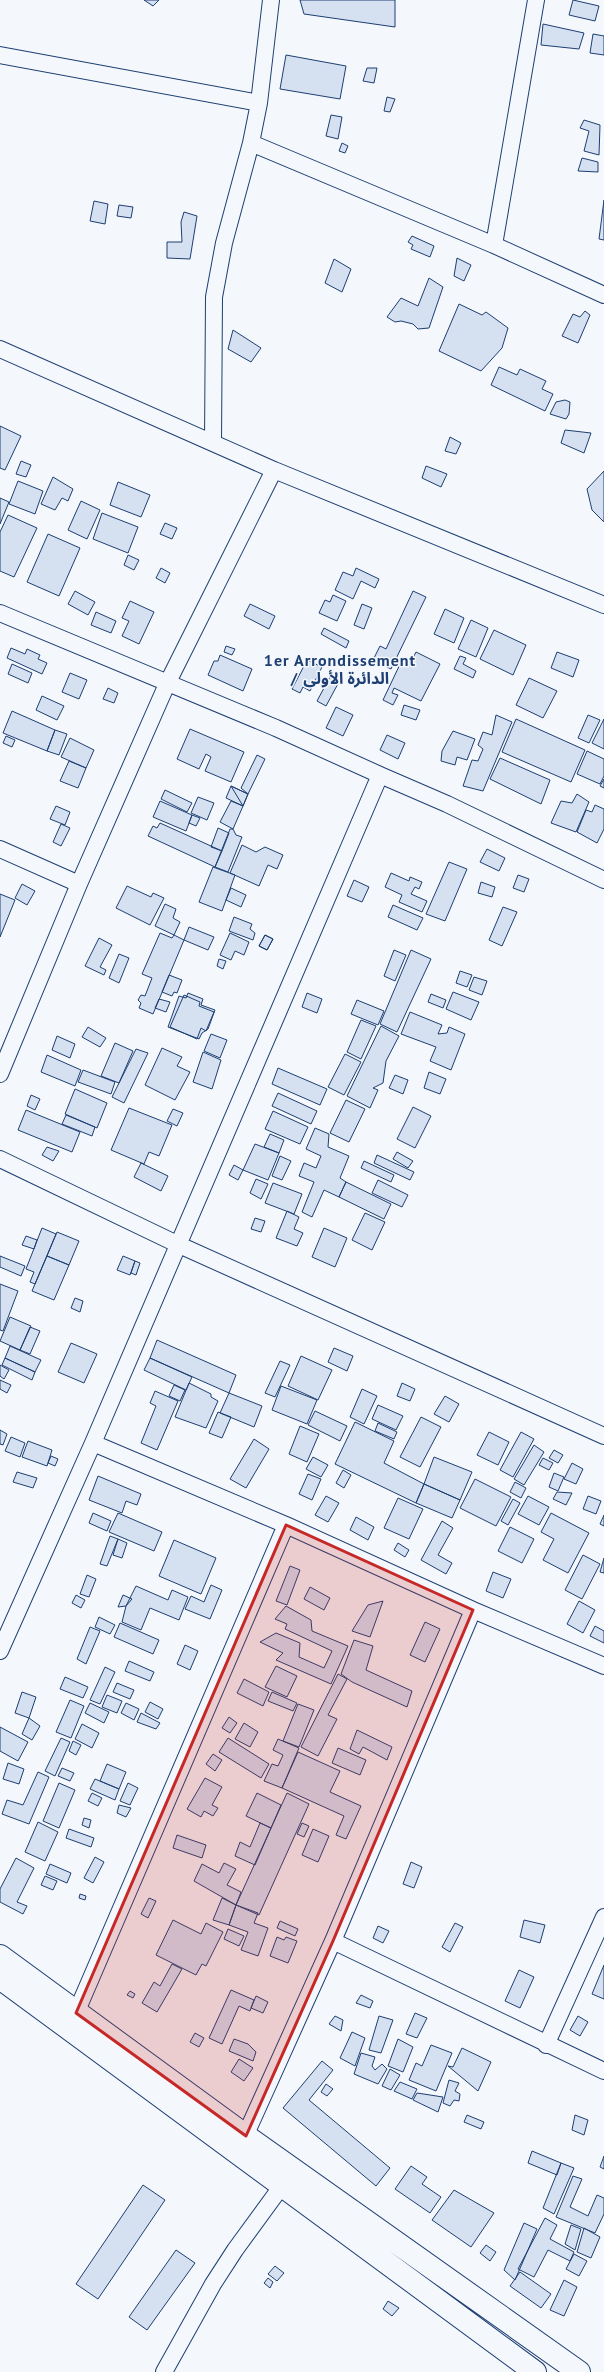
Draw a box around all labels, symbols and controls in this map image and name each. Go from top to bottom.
district label: 1er Arrondissement / الدائرة الأولى [264,650,416,688]

